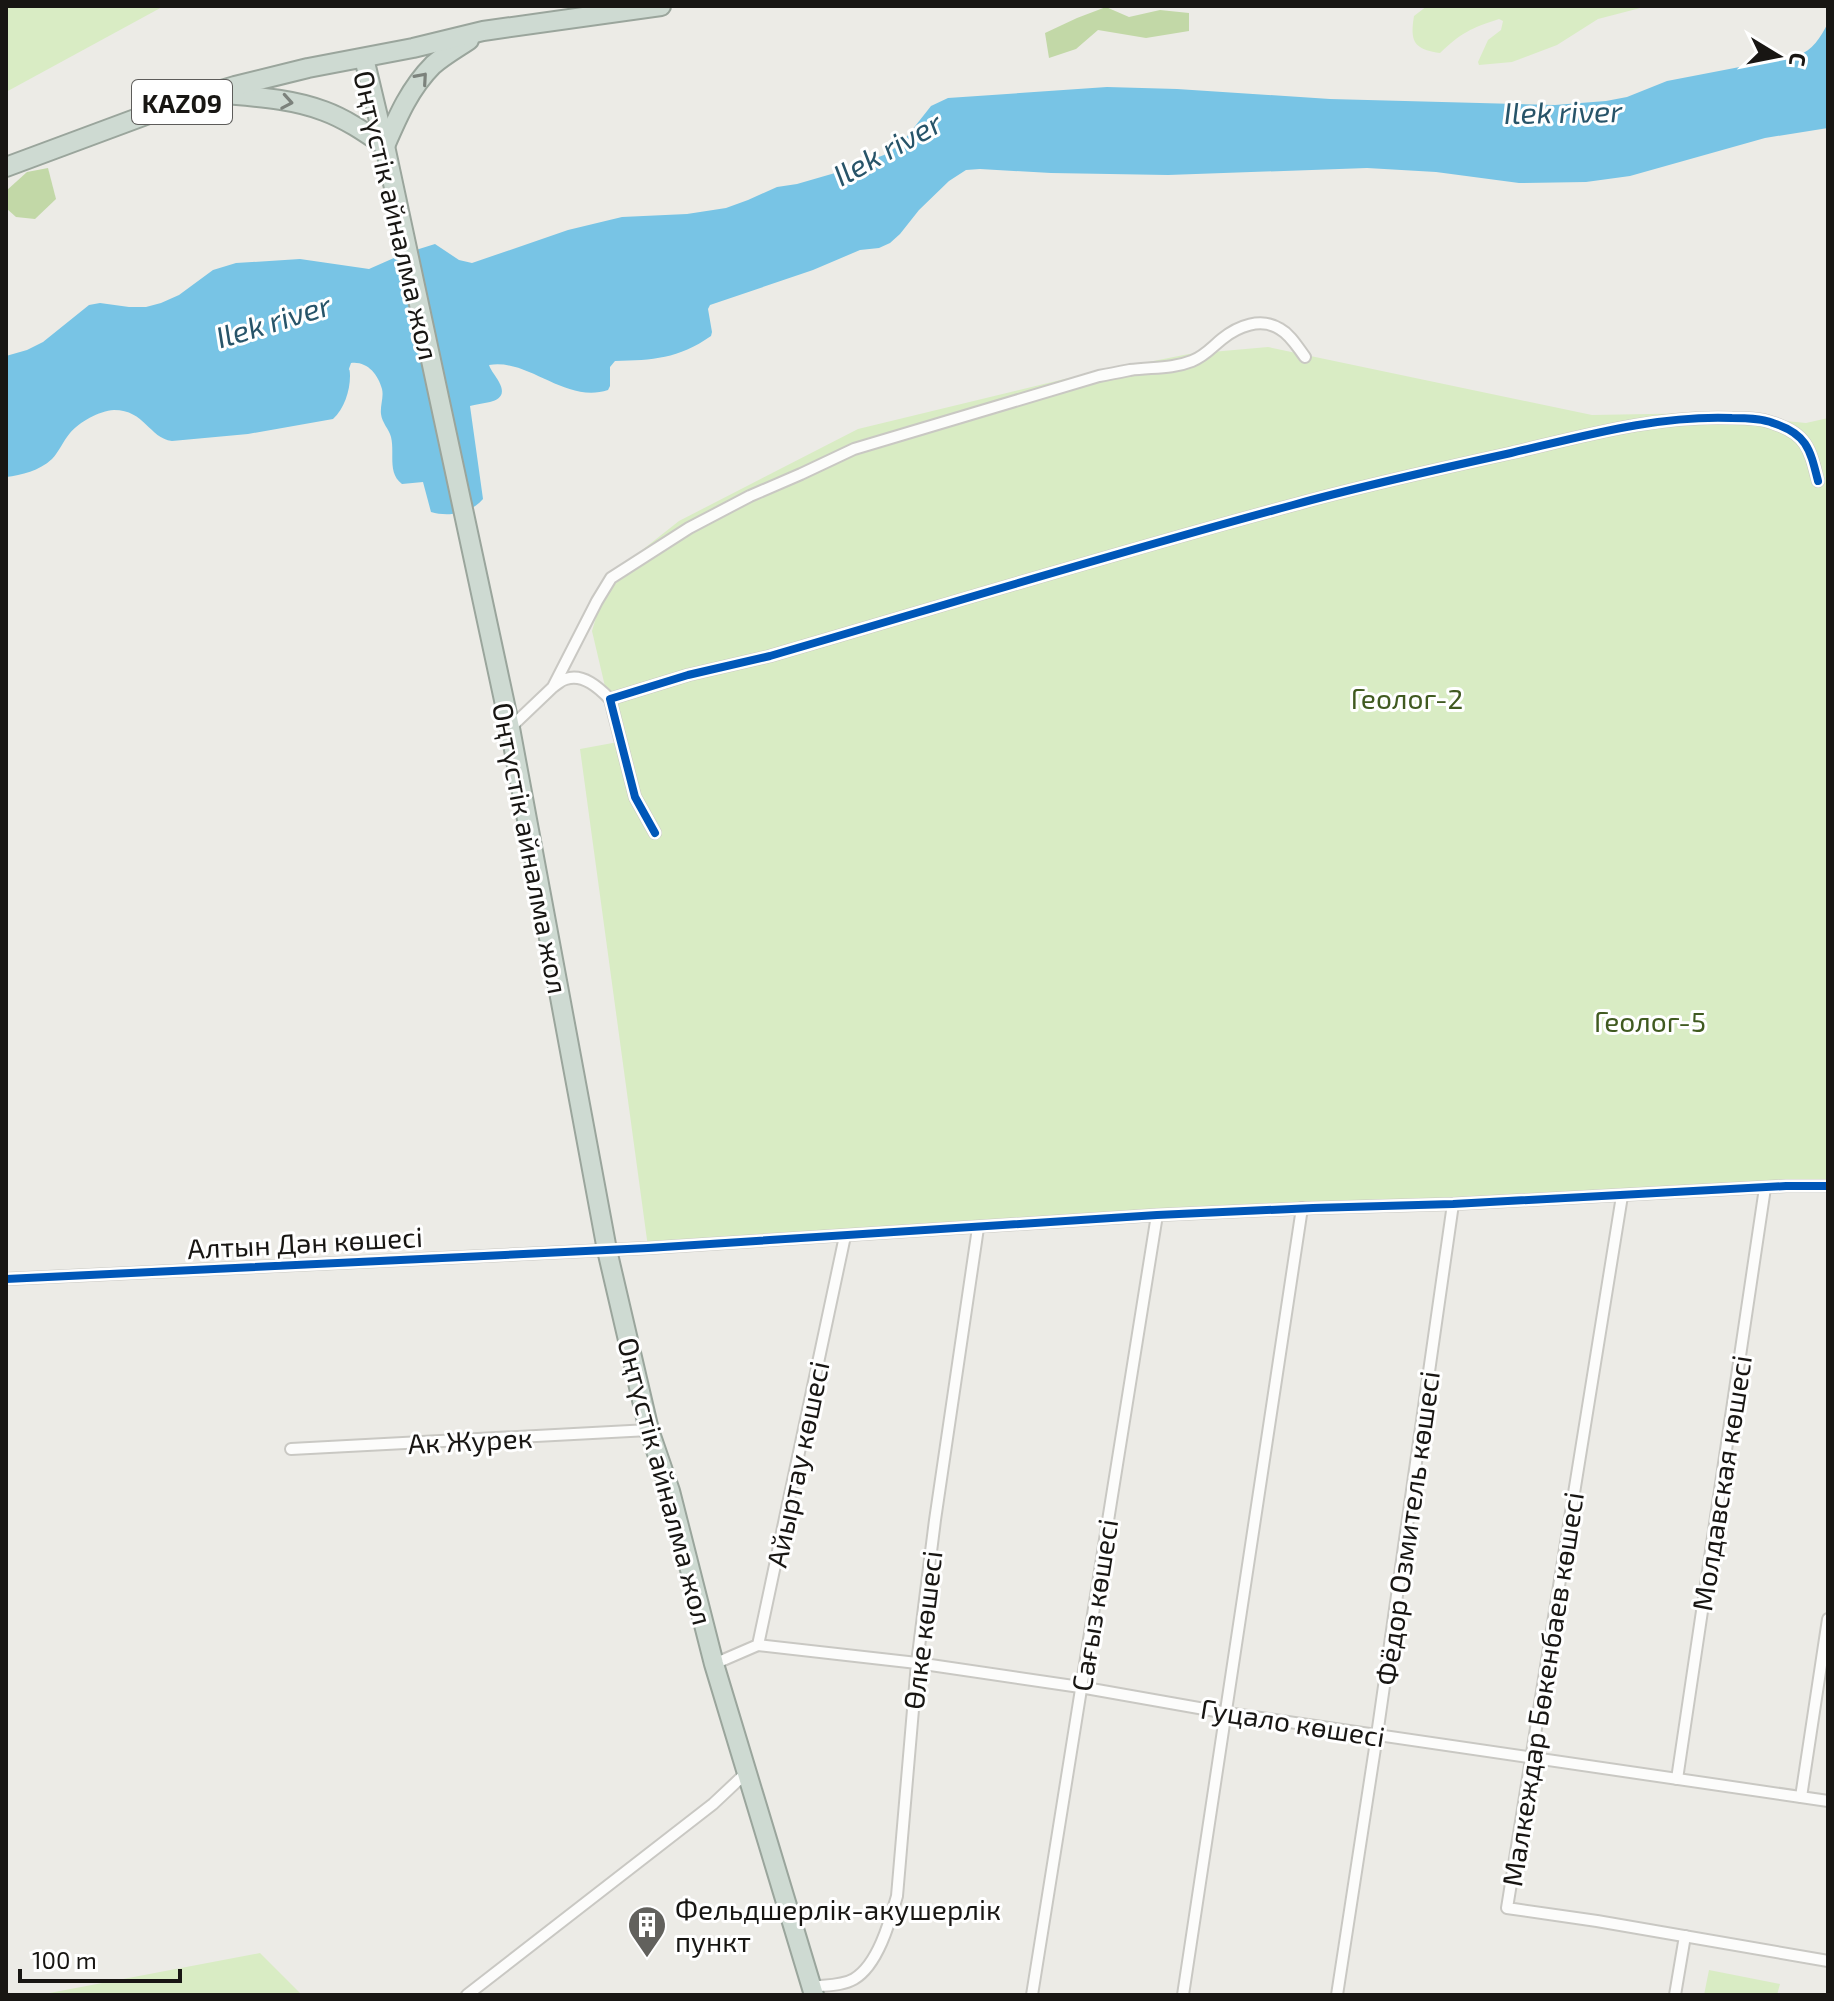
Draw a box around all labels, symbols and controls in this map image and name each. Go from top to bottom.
north arrow [1738,16,1818,96]
text: С [1785,51,1813,68]
street label: Оңтүстік айналма жол [347,67,447,363]
one-way arrow [412,73,427,88]
road number: KAZ09 [132,80,232,124]
one-way arrow [280,92,294,109]
water label: Ilek river [1504,92,1624,130]
water label: Ilek river [827,103,948,192]
water label: Ilek river [211,285,336,355]
park label: Геолог-2 [1351,681,1463,715]
street label: Оңтүстік айналма жол [486,699,576,997]
park label: Геолог-5 [1594,1004,1706,1038]
street label: Алтын Дән көшесі [186,1219,424,1265]
street label: Оңтүстік айналма жол [611,1334,721,1628]
street label: Молдавская көшесі [1684,1353,1758,1613]
street label: Айыртау көшесі [759,1358,835,1570]
street label: Фёдор Озмитель көшесі [1368,1369,1446,1687]
street label: Ак Журек [407,1420,533,1460]
street label: Малкеждар Бөкенбаев көшесі [1494,1489,1590,1889]
street label: Сағыз көшесі [1064,1516,1124,1694]
street label: Өлке көшесі [895,1549,949,1711]
street label: Гуцало көшесі [1198,1691,1388,1753]
place label: Фельдшерлік-акушерлік пункт [675,1892,1001,1958]
building icon: Фельдшерлік-акушерлік пункт [626,1904,668,1959]
scale bar [20,1933,180,1983]
text: 100 m [32,1945,97,1974]

